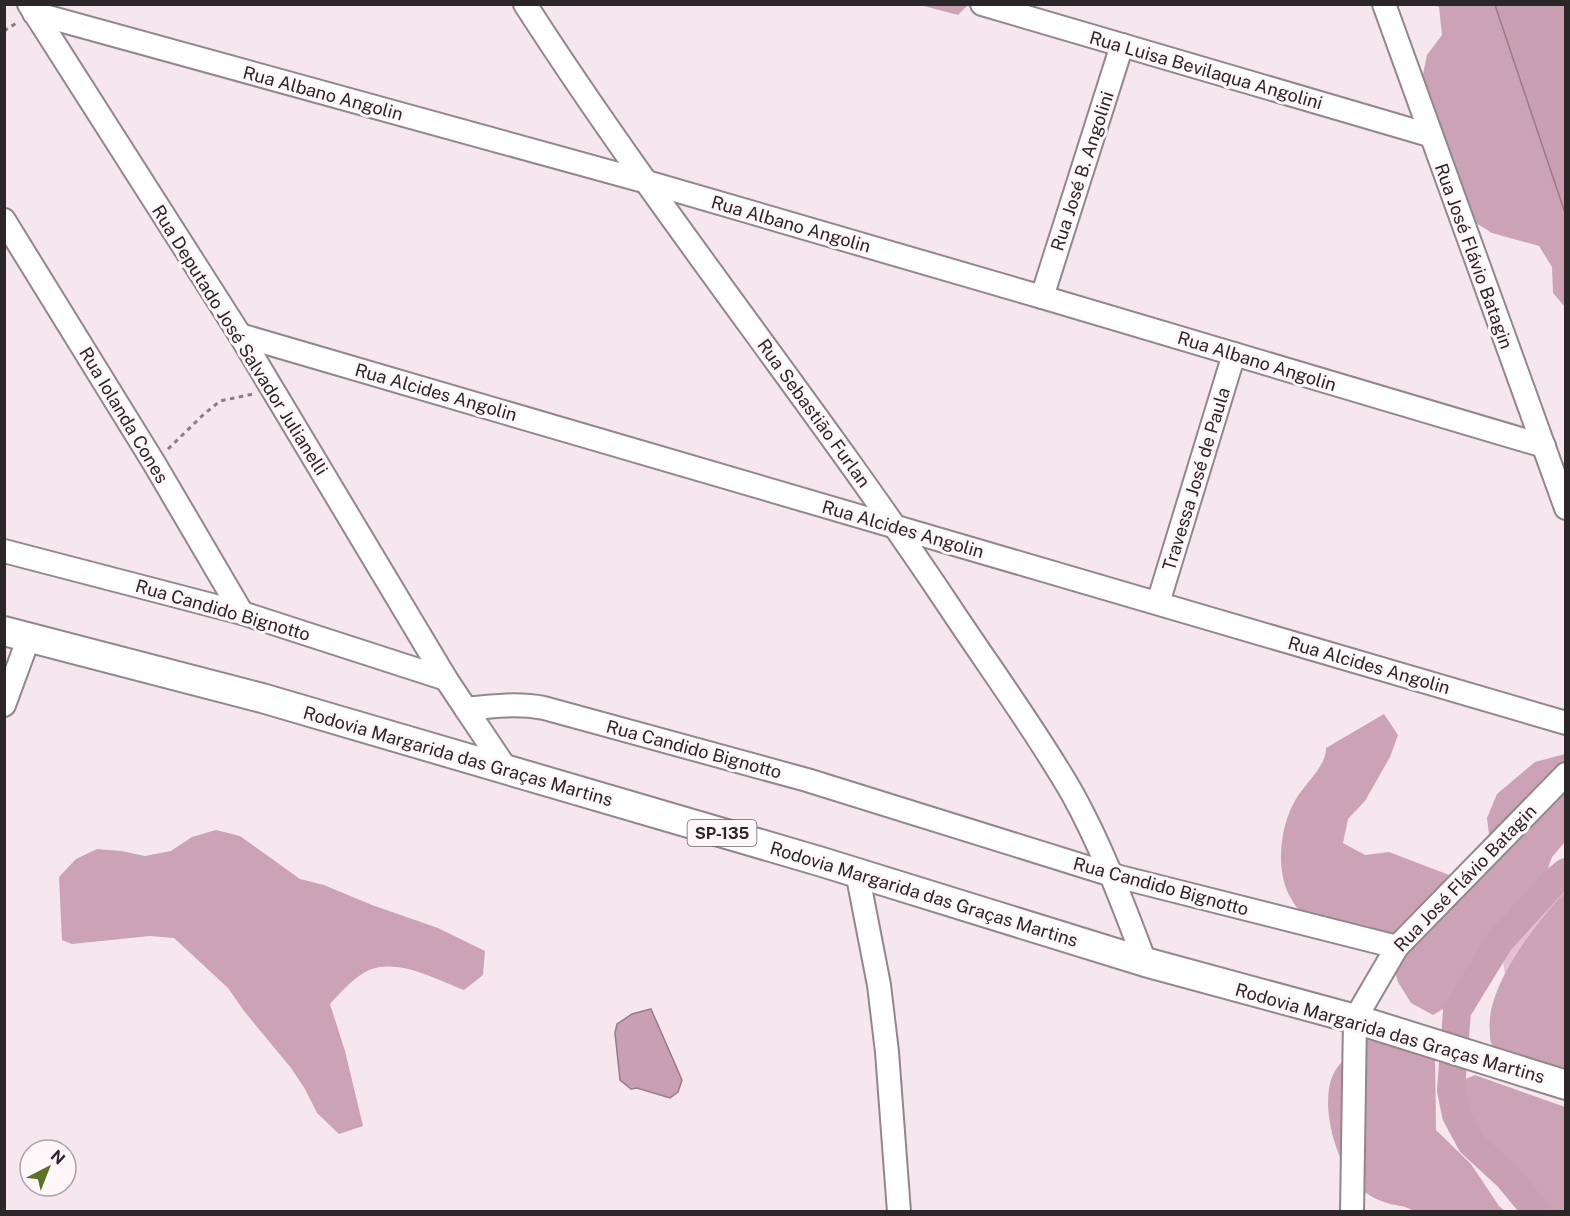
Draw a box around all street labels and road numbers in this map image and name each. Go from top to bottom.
street label: Rua Luisa Bevilaqua Angolini [1087,27,1325,113]
street label: Rua Albano Angolin [241,62,405,124]
street label: Rua José B. Angolini [1046,88,1118,254]
street label: Rua José Flávio Batagin [1431,160,1517,352]
street label: Rua Albano Angolin [709,191,873,257]
street label: Rua Deputado José Salvador Julianelli [148,201,332,479]
street label: Rua Albano Angolin [1175,327,1339,395]
street label: Rua Sebastião Furlan [753,335,875,491]
street label: Rua Iolanda Cones [75,343,173,487]
street label: Rua Alcides Angolin [353,359,519,425]
street label: Travessa José de Paula [1158,385,1234,573]
street label: Rua Alcides Angolin [820,496,986,562]
street label: Rua Candido Bignotto [133,575,313,645]
street label: Rua Alcides Angolin [1286,632,1452,698]
street label: Rodovia Margarida das Graças Martins [301,702,615,810]
street label: Rua Candido Bignotto [604,715,784,783]
street label: Rua José Flávio Batagin [1389,800,1541,956]
road number: SP-135 [688,820,756,846]
street label: Rodovia Margarida das Graças Martins [768,837,1080,951]
street label: Rua Candido Bignotto [1071,852,1251,920]
street label: Rodovia Margarida das Graças Martins [1233,979,1547,1087]

